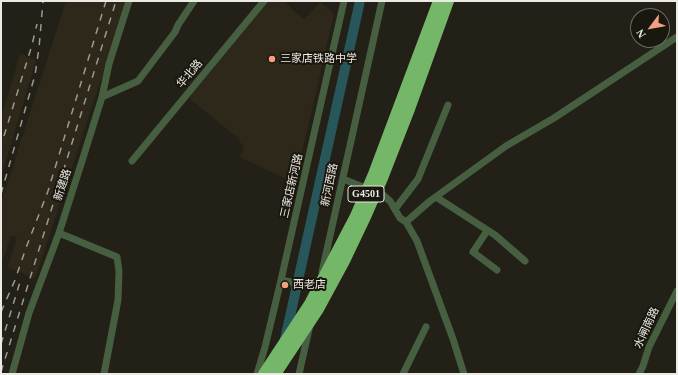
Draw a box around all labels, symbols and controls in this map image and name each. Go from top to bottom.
north arrow [630,8,670,48]
text: N [633,27,648,40]
place label: 三家店铁路中学 [280,52,357,66]
marker: 三家店铁路中学 [267,54,277,64]
street label: 华北路 [174,57,206,91]
street label: 三家店新河路 [278,152,306,220]
street label: 新河西路 [319,162,341,208]
street label: 新建路 [52,167,74,203]
road number: G4501 [348,186,384,202]
place label: 西老店 [293,278,326,292]
marker: 西老店 [280,280,290,290]
street label: 水闸南路 [632,305,662,351]

